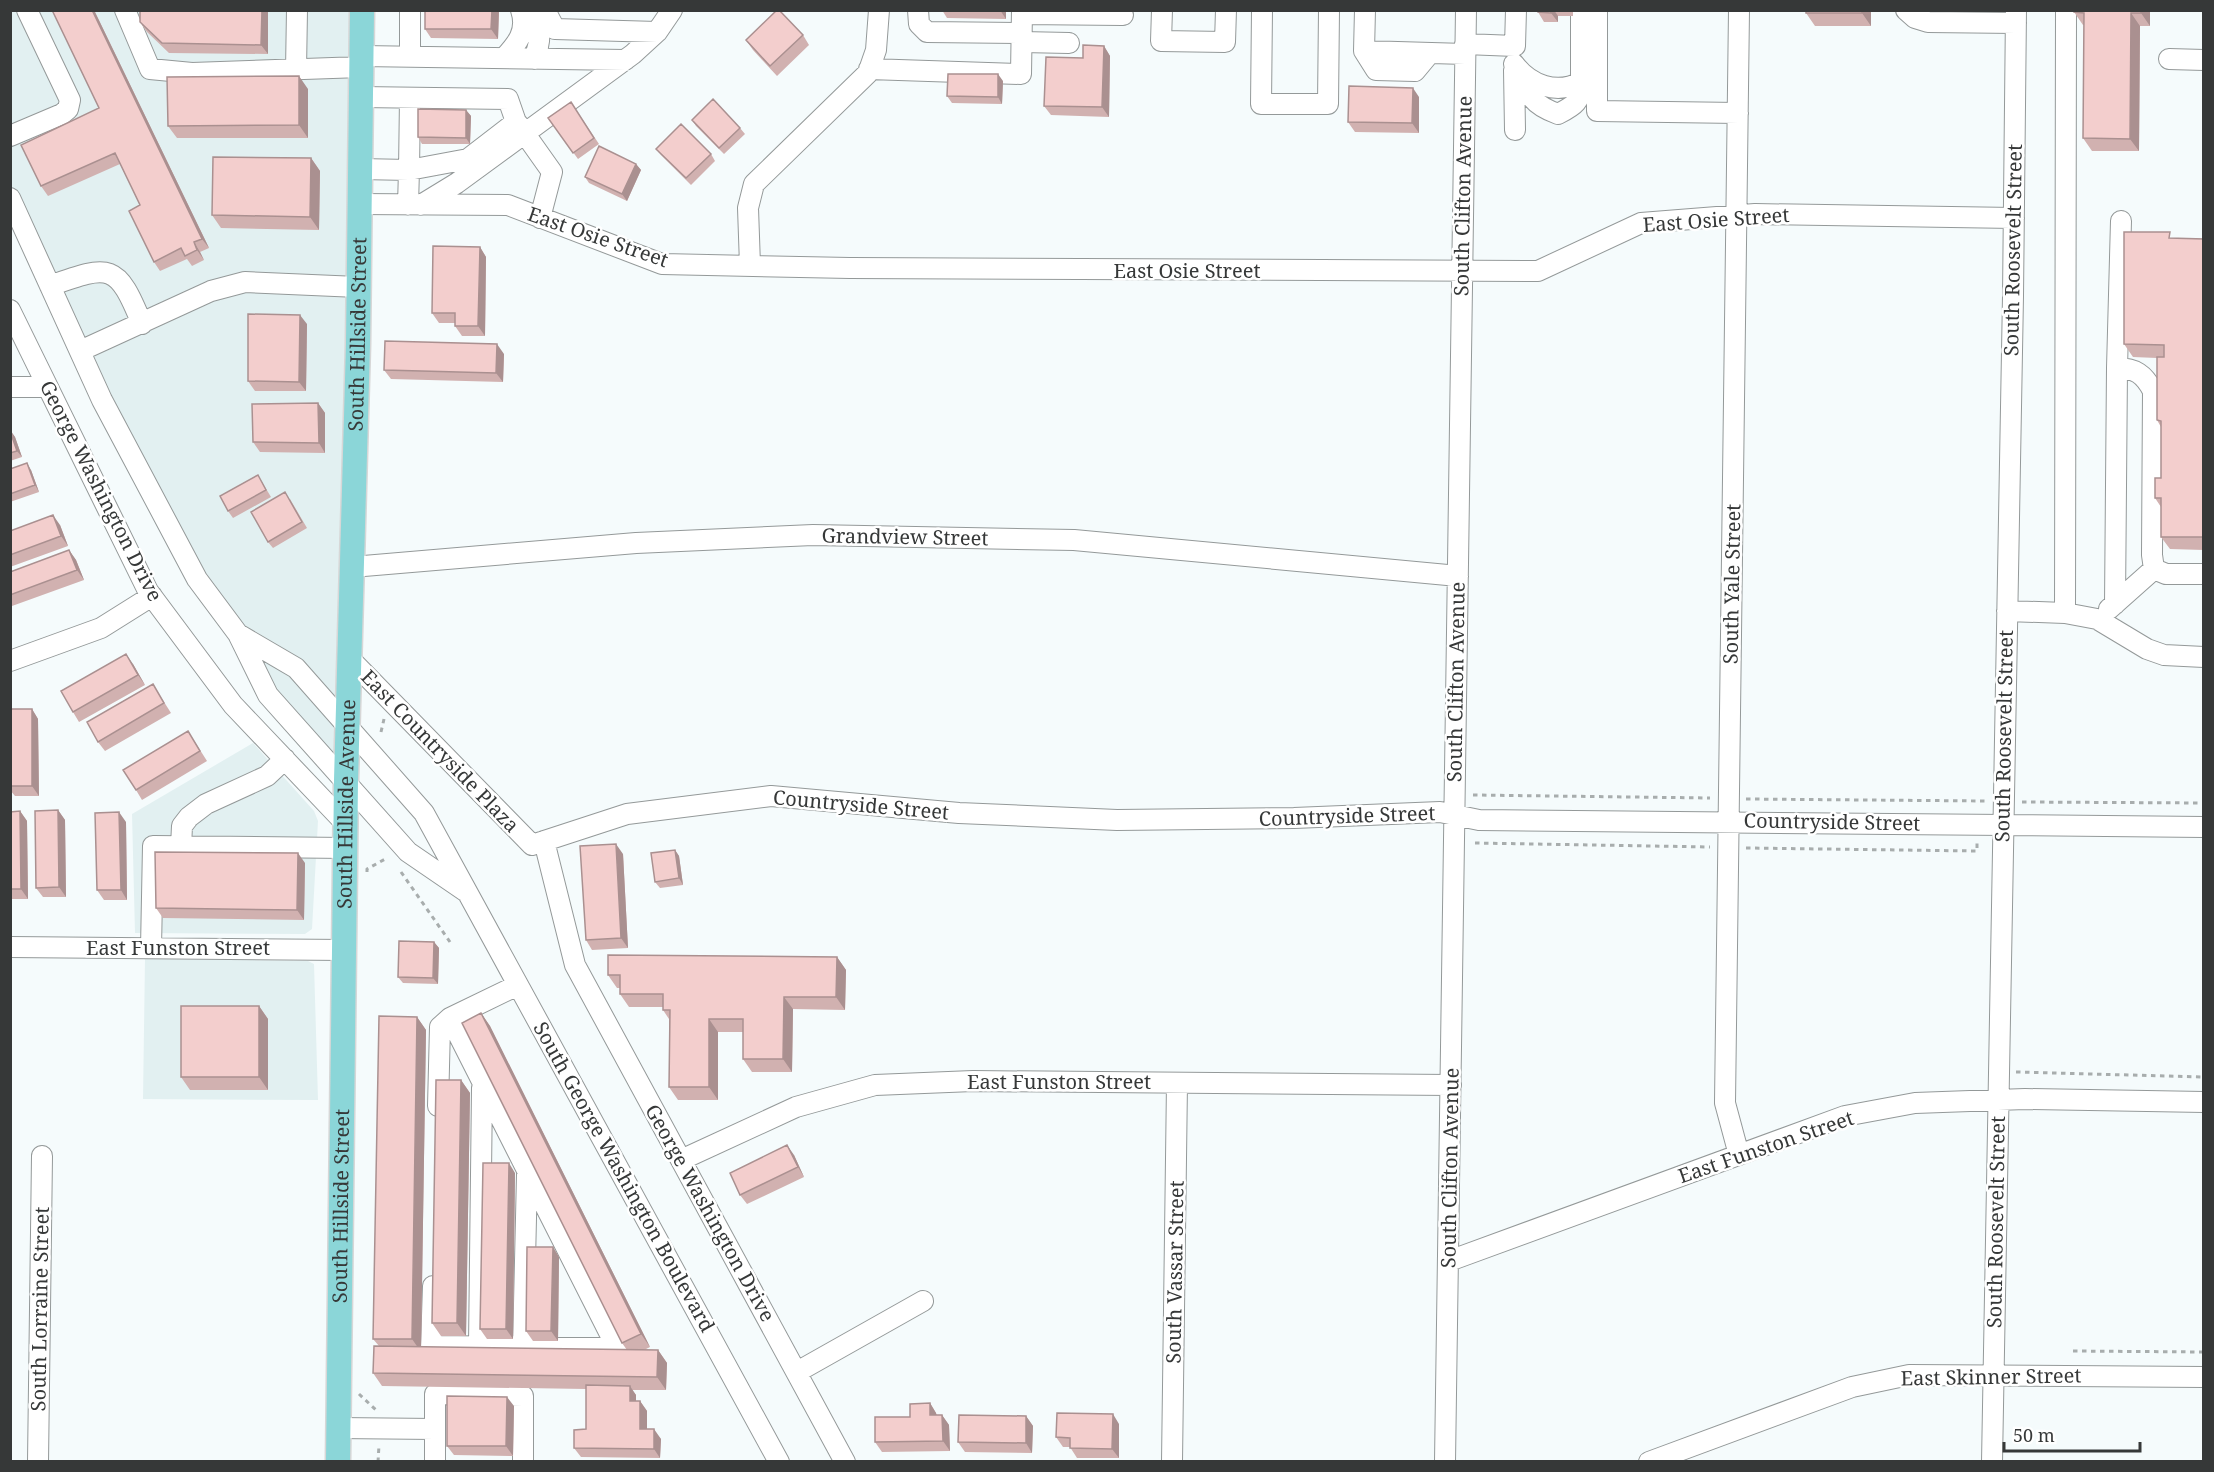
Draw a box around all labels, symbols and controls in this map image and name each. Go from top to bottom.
street label: South Clifton Avenue [1447,96,1478,296]
street label: South Roosevelt Street [1997,144,2028,356]
street label: East Osie Street [524,200,672,273]
street label: East Osie Street [1642,201,1790,238]
street label: South Hillside Street [342,237,372,432]
street label: East Osie Street [1114,257,1260,284]
street label: George Washington Drive [34,376,169,606]
street label: South Yale Street [1717,504,1746,664]
street label: Grandview Street [821,522,989,551]
street label: South Clifton Avenue [1440,582,1471,782]
street label: South Roosevelt Street [1988,630,2019,842]
street label: East Countryside Plaza [355,663,525,838]
street label: South Hillside Avenue [330,699,361,909]
street label: Countryside Street [772,783,950,826]
street label: Countryside Street [1258,799,1436,832]
street label: Countryside Street [1744,806,1921,837]
street label: East Funston Street [86,934,270,961]
street label: South George Washington Boulevard [528,1017,721,1337]
street label: East Funston Street [967,1068,1151,1095]
street label: South Clifton Avenue [1434,1068,1465,1268]
street label: George Washington Drive [639,1099,782,1326]
street label: East Funston Street [1675,1104,1857,1189]
street label: South Hillside Street [326,1109,355,1303]
street label: South Roosevelt Street [1980,1116,2011,1328]
street label: South Vassar Street [1159,1180,1190,1364]
street label: South Lorraine Street [24,1206,55,1412]
street label: East Skinner Street [1900,1361,2082,1392]
scale bar [2004,1415,2140,1453]
text: 50 m [2013,1423,2055,1447]

